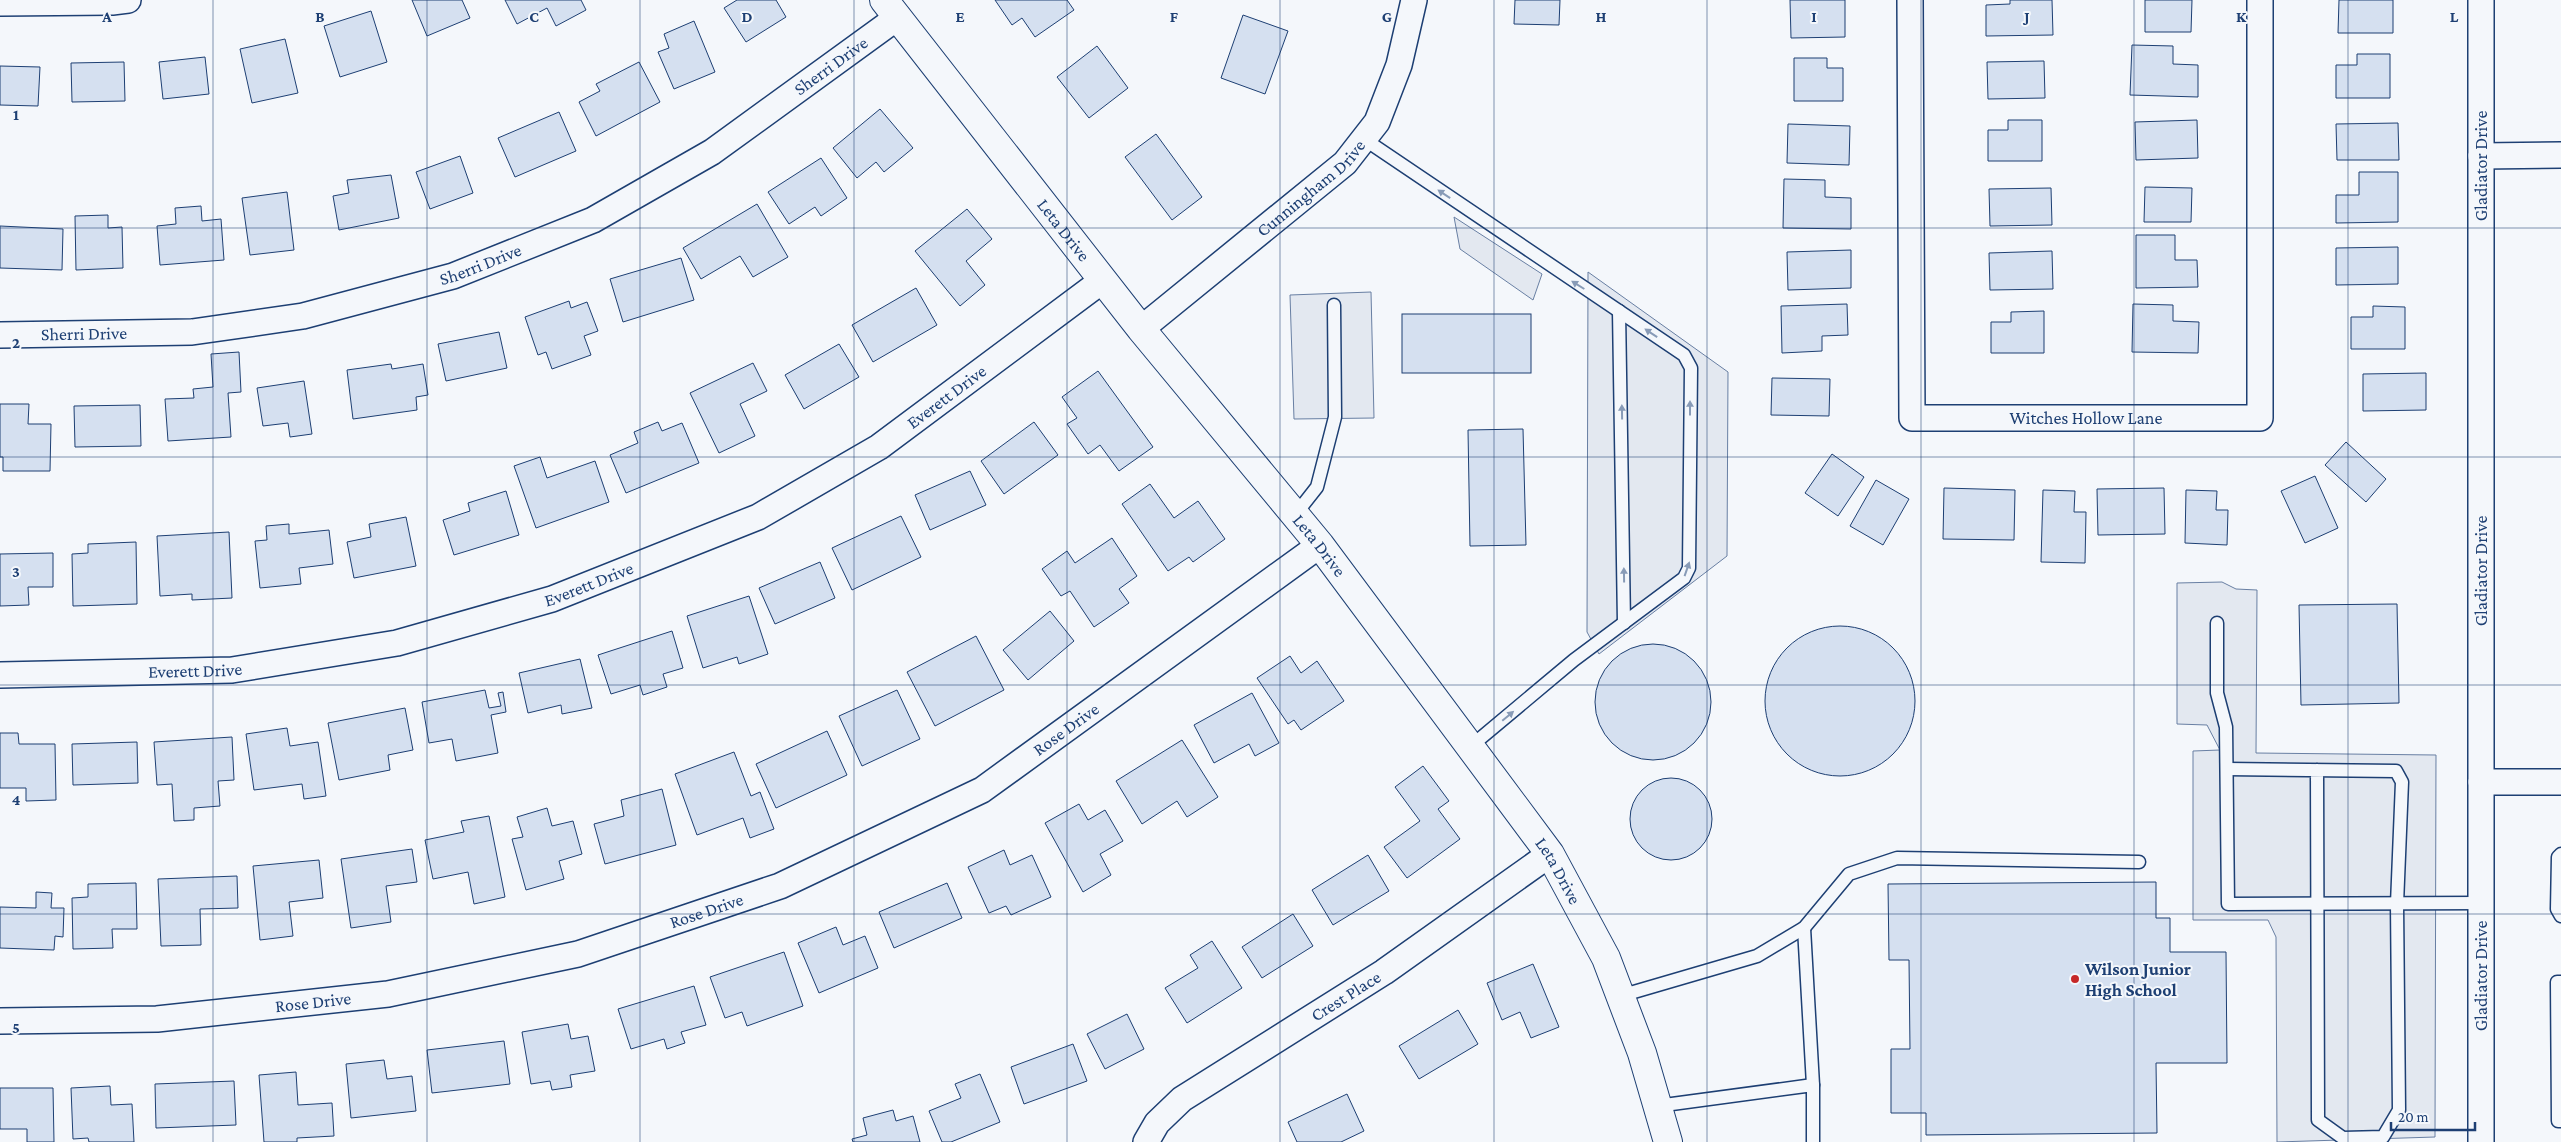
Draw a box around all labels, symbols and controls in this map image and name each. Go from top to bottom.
text: A [101,8,112,25]
text: B [315,8,325,25]
text: C [529,8,539,25]
text: D [741,8,753,25]
text: E [955,8,965,25]
text: F [1170,8,1179,25]
text: G [1382,8,1392,25]
text: H [1596,8,1607,25]
text: I [1811,8,1817,25]
text: J [2022,8,2030,25]
text: K [2236,8,2247,25]
text: L [2450,8,2459,25]
street label: Sherri Drive [790,32,872,99]
text: 1 [13,106,19,123]
street label: Gladiator Drive [2471,111,2491,221]
street label: Cunningham Drive [1253,136,1369,241]
one-way arrow [1437,189,1450,199]
street label: Leta Drive [1033,195,1094,265]
street label: Sherri Drive [437,240,524,289]
one-way arrow [1572,280,1585,289]
street label: Sherri Drive [41,323,127,344]
one-way arrow [1645,328,1658,338]
text: 2 [12,334,20,351]
street label: Everett Drive [903,361,990,433]
one-way arrow [1686,400,1694,416]
one-way arrow [1618,404,1626,420]
street label: Witches Hollow Lane [2010,408,2163,428]
street label: Leta Drive [1289,510,1350,581]
street label: Gladiator Drive [2471,516,2491,626]
street label: Everett Drive [542,558,636,611]
one-way arrow [1683,562,1691,577]
text: 3 [12,563,20,580]
one-way arrow [1620,566,1628,582]
street label: Everett Drive [148,659,243,682]
street label: Rose Drive [1029,699,1103,760]
one-way arrow [1501,710,1514,721]
text: 4 [12,791,21,808]
street label: Leta Drive [1531,834,1585,908]
street label: Rose Drive [667,889,746,932]
street label: Gladiator Drive [2471,921,2491,1031]
place label: Wilson Junior High School [2084,959,2191,1000]
street label: Crest Place [1307,967,1384,1025]
marker: Wilson Junior High School [2069,973,2081,985]
street label: Rose Drive [274,988,352,1016]
text: 5 [12,1019,20,1036]
scale bar [2391,1100,2475,1132]
text: 20 m [2398,1109,2429,1125]

